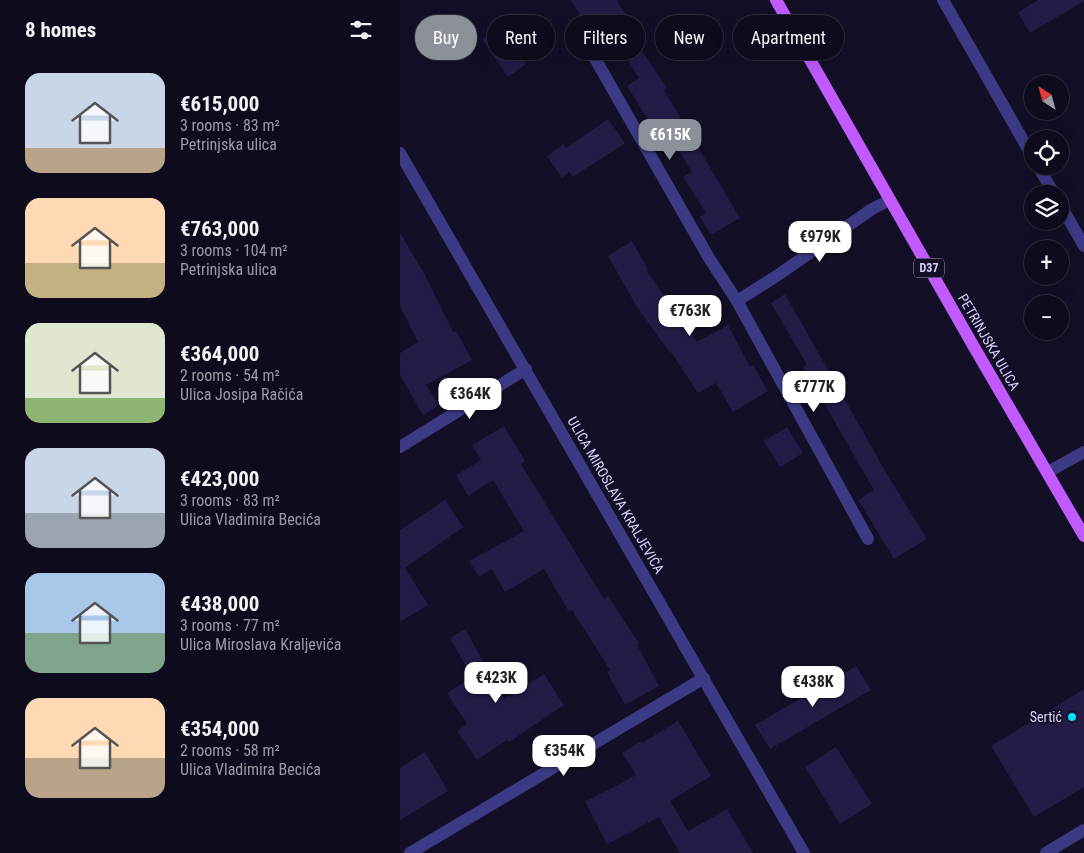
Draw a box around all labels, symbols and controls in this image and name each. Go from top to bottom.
chip: Buy [415,15,477,60]
chip: Rent [487,15,555,60]
chip: Filters [565,15,645,60]
chip: New [655,15,723,60]
chip: Apartment [733,15,844,60]
icon: filters [347,16,375,44]
text: 8 homes [25,18,96,42]
north arrow [1024,75,1069,120]
map controls [1024,75,1069,340]
text: €615,000 [180,92,259,116]
icon: home [65,93,125,153]
text: 3 rooms · 83 m² [180,116,280,135]
pin: €615K [635,119,705,161]
text: €615K [649,125,691,144]
button: locate [1024,130,1069,175]
text: Petrinjska ulica [180,135,277,154]
button: layers [1024,185,1069,230]
text: €763,000 [180,217,259,241]
icon: home [65,218,125,278]
pin: €979K [785,220,855,263]
text: €979K [799,227,841,246]
button: + [1024,240,1069,285]
text: 3 rooms · 104 m² [180,241,288,260]
road number: D37 [914,258,944,278]
text: Petrinjska ulica [180,260,277,279]
street label: PETRINJSKA ULICA [955,291,1023,393]
pin: €763K [655,294,725,337]
button: − [1024,295,1069,340]
text: €763K [669,301,711,320]
text: €364,000 [180,342,259,366]
icon: home [65,343,125,403]
text: 2 rooms · 54 m² [180,366,280,385]
pin: €777K [779,370,849,413]
text: €777K [793,377,835,396]
pin: €364K [435,378,505,420]
text: €364K [449,384,491,403]
text: Ulica Josipa Račića [180,385,303,404]
street label: ULICA MIROSLAVA KRALJEVIĆA [565,413,668,576]
text: €423,000 [180,467,259,491]
icon: home [65,468,125,528]
text: 3 rooms · 83 m² [180,491,280,510]
text: Ulica Vladimira Becića [180,510,321,529]
text: €438,000 [180,592,259,616]
icon: home [65,593,125,653]
text: 3 rooms · 77 m² [180,616,280,635]
text: Ulica Miroslava Kraljevića [180,635,341,654]
pin: €423K [461,662,531,704]
pin: €438K [778,666,848,708]
text: €423K [475,668,517,687]
text: €438K [792,672,834,691]
place label: Sertić [1030,709,1062,725]
marker: Sertić [1066,711,1078,723]
text: €354,000 [180,717,259,741]
icon: home [65,718,125,778]
pin: €354K [529,734,599,777]
text: 2 rooms · 58 m² [180,741,280,760]
text: €354K [543,741,585,760]
text: Ulica Vladimira Becića [180,760,321,779]

